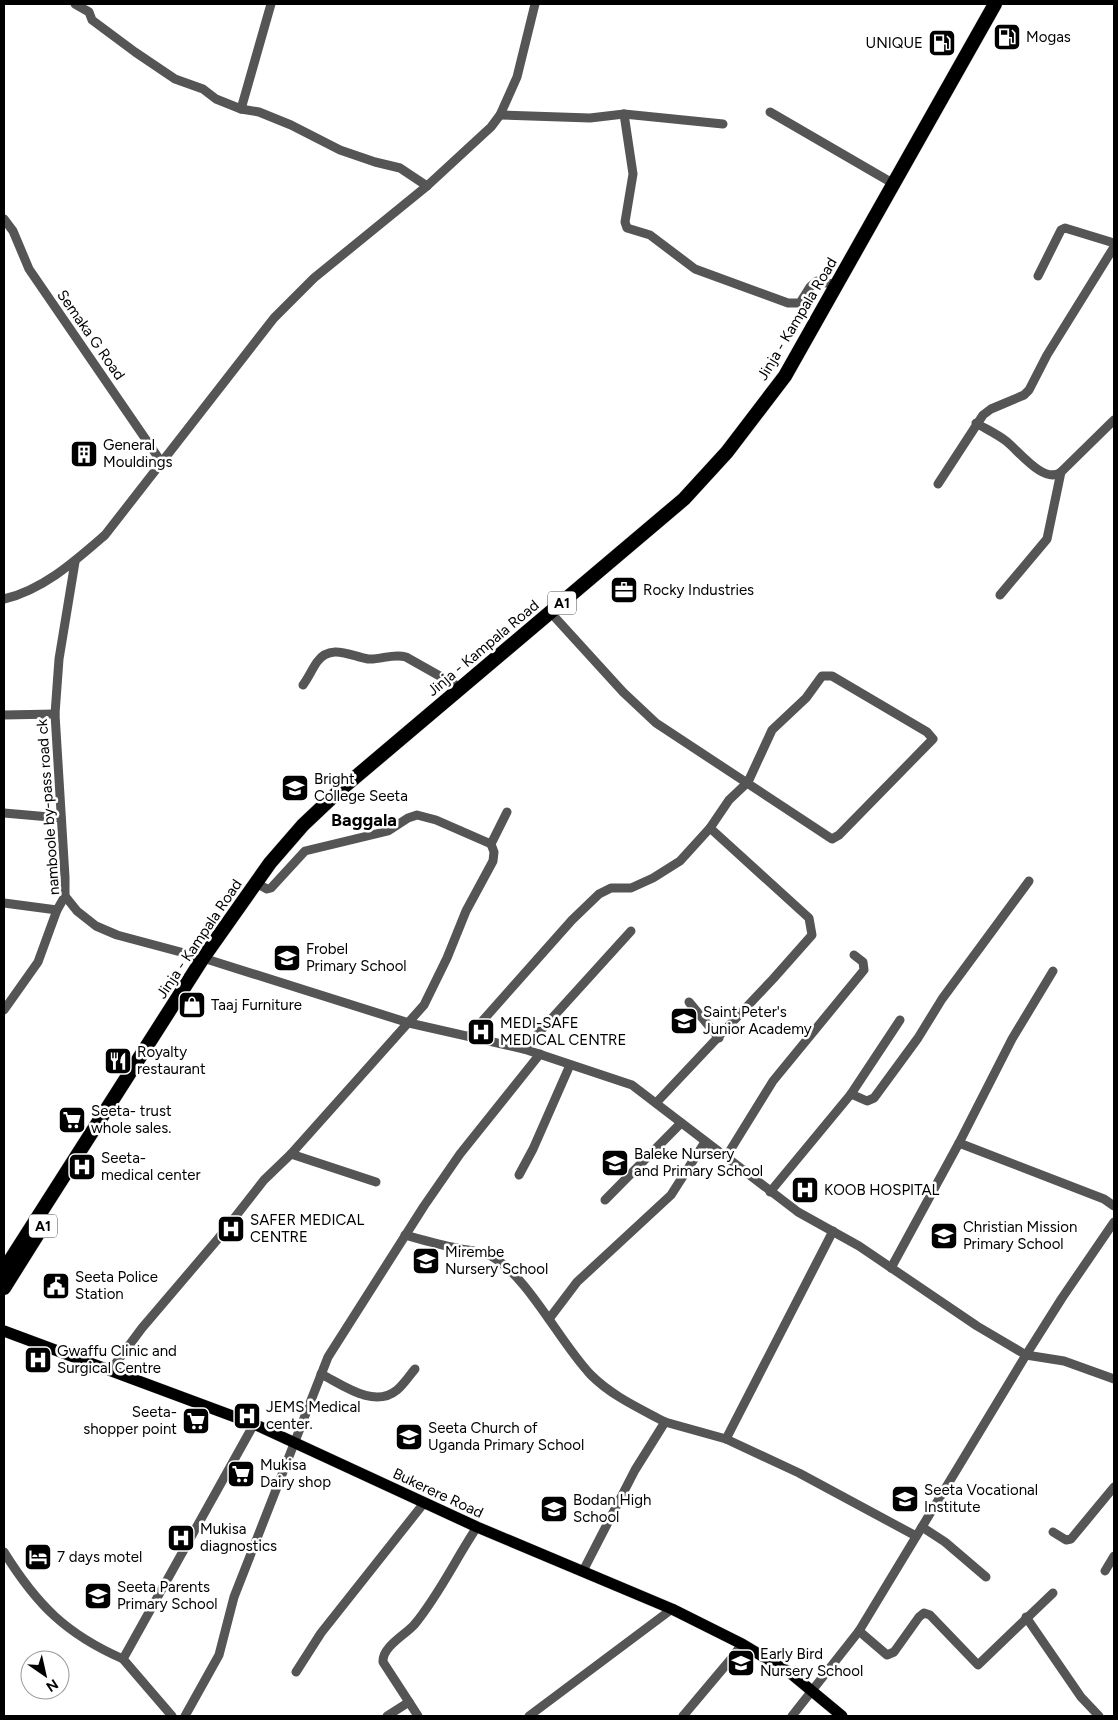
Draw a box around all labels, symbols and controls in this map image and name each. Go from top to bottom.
fuel station icon: Mogas [992,22,1022,52]
fuel station icon: UNIQUE [927,28,957,58]
place label: Mogas [1026,28,1071,46]
place label: UNIQUE [866,34,923,52]
street label: Jinja - Kampala Road [753,254,841,384]
street label: Semaka G Road [53,286,129,384]
place label: General Mouldings [103,436,173,471]
building icon: General Mouldings [69,439,99,469]
office icon: Rocky Industries [609,575,639,605]
place label: Rocky Industries [643,581,754,599]
road number: A1 [548,592,576,614]
street label: Jinja - Kampala Road [424,596,542,700]
street label: namboole by-pass road ck [33,718,63,896]
place label: Bright College Seeta [314,770,408,805]
school or university icon: Bright College Seeta [280,773,310,803]
district label: Baggala [331,809,397,831]
street label: Jinja - Kampala Road [152,876,246,1002]
place label: Frobel Primary School [306,940,407,975]
school or university icon: Frobel Primary School [272,943,302,973]
shop icon: Taaj Furniture [177,990,207,1020]
place label: Taaj Furniture [211,996,302,1014]
place label: Saint Peter's Junior Academy [703,1003,812,1038]
school or university icon: Saint Peter's Junior Academy [669,1006,699,1036]
place label: MEDI-SAFE MEDICAL CENTRE [500,1014,626,1049]
hospital icon: MEDI-SAFE MEDICAL CENTRE [466,1017,496,1047]
place label: Royalty restaurant [137,1043,206,1078]
restaurant icon: Royalty restaurant [103,1046,133,1076]
place label: Seeta- trust whole sales. [91,1102,172,1137]
supermarket icon: Seeta- trust whole sales. [57,1105,87,1135]
place label: Baleke Nursery and Primary School [634,1145,763,1180]
school or university icon: Baleke Nursery and Primary School [600,1148,630,1178]
place label: Seeta- medical center [101,1149,201,1184]
hospital icon: Seeta- medical center [67,1152,97,1182]
hospital icon: KOOB HOSPITAL [790,1175,820,1205]
place label: KOOB HOSPITAL [824,1181,940,1199]
place label: SAFER MEDICAL CENTRE [250,1211,364,1246]
road number: A1 [29,1214,57,1238]
hospital icon: SAFER MEDICAL CENTRE [216,1214,246,1244]
place label: Christian Mission Primary School [963,1218,1077,1253]
school or university icon: Christian Mission Primary School [929,1221,959,1251]
place label: Mirembe Nursery School [445,1243,548,1278]
school or university icon: Mirembe Nursery School [411,1246,441,1276]
place label: Seeta Police Station [75,1268,158,1303]
public building icon: Seeta Police Station [41,1271,71,1301]
place label: Gwaffu Clinic and Surgical Centre [57,1342,177,1377]
hospital icon: Gwaffu Clinic and Surgical Centre [23,1345,53,1375]
place label: JEMS Medical center. [266,1398,360,1433]
hospital icon: JEMS Medical center. [232,1401,262,1431]
place label: Seeta- shopper point [83,1403,177,1438]
supermarket icon: Seeta- shopper point [181,1406,211,1436]
place label: Seeta Church of Uganda Primary School [428,1419,584,1454]
school or university icon: Seeta Church of Uganda Primary School [394,1422,424,1452]
place label: Mukisa Dairy shop [260,1456,331,1491]
supermarket icon: Mukisa Dairy shop [226,1459,256,1489]
street label: Bukerere Road [390,1464,486,1522]
place label: Seeta Vocational Institute [924,1481,1038,1516]
school or university icon: Seeta Vocational Institute [890,1484,920,1514]
place label: Bodan High School [573,1491,651,1526]
school or university icon: Bodan High School [539,1494,569,1524]
place label: Mukisa diagnostics [200,1520,277,1555]
hospital icon: Mukisa diagnostics [166,1523,196,1553]
hotel icon: 7 days motel [23,1542,53,1572]
place label: 7 days motel [57,1548,142,1566]
place label: Seeta Parents Primary School [117,1578,218,1613]
school or university icon: Seeta Parents Primary School [83,1581,113,1611]
place label: Early Bird Nursery School [760,1645,863,1680]
school or university icon: Early Bird Nursery School [726,1648,756,1678]
north arrow [20,1650,70,1700]
text: N [43,1675,61,1695]

